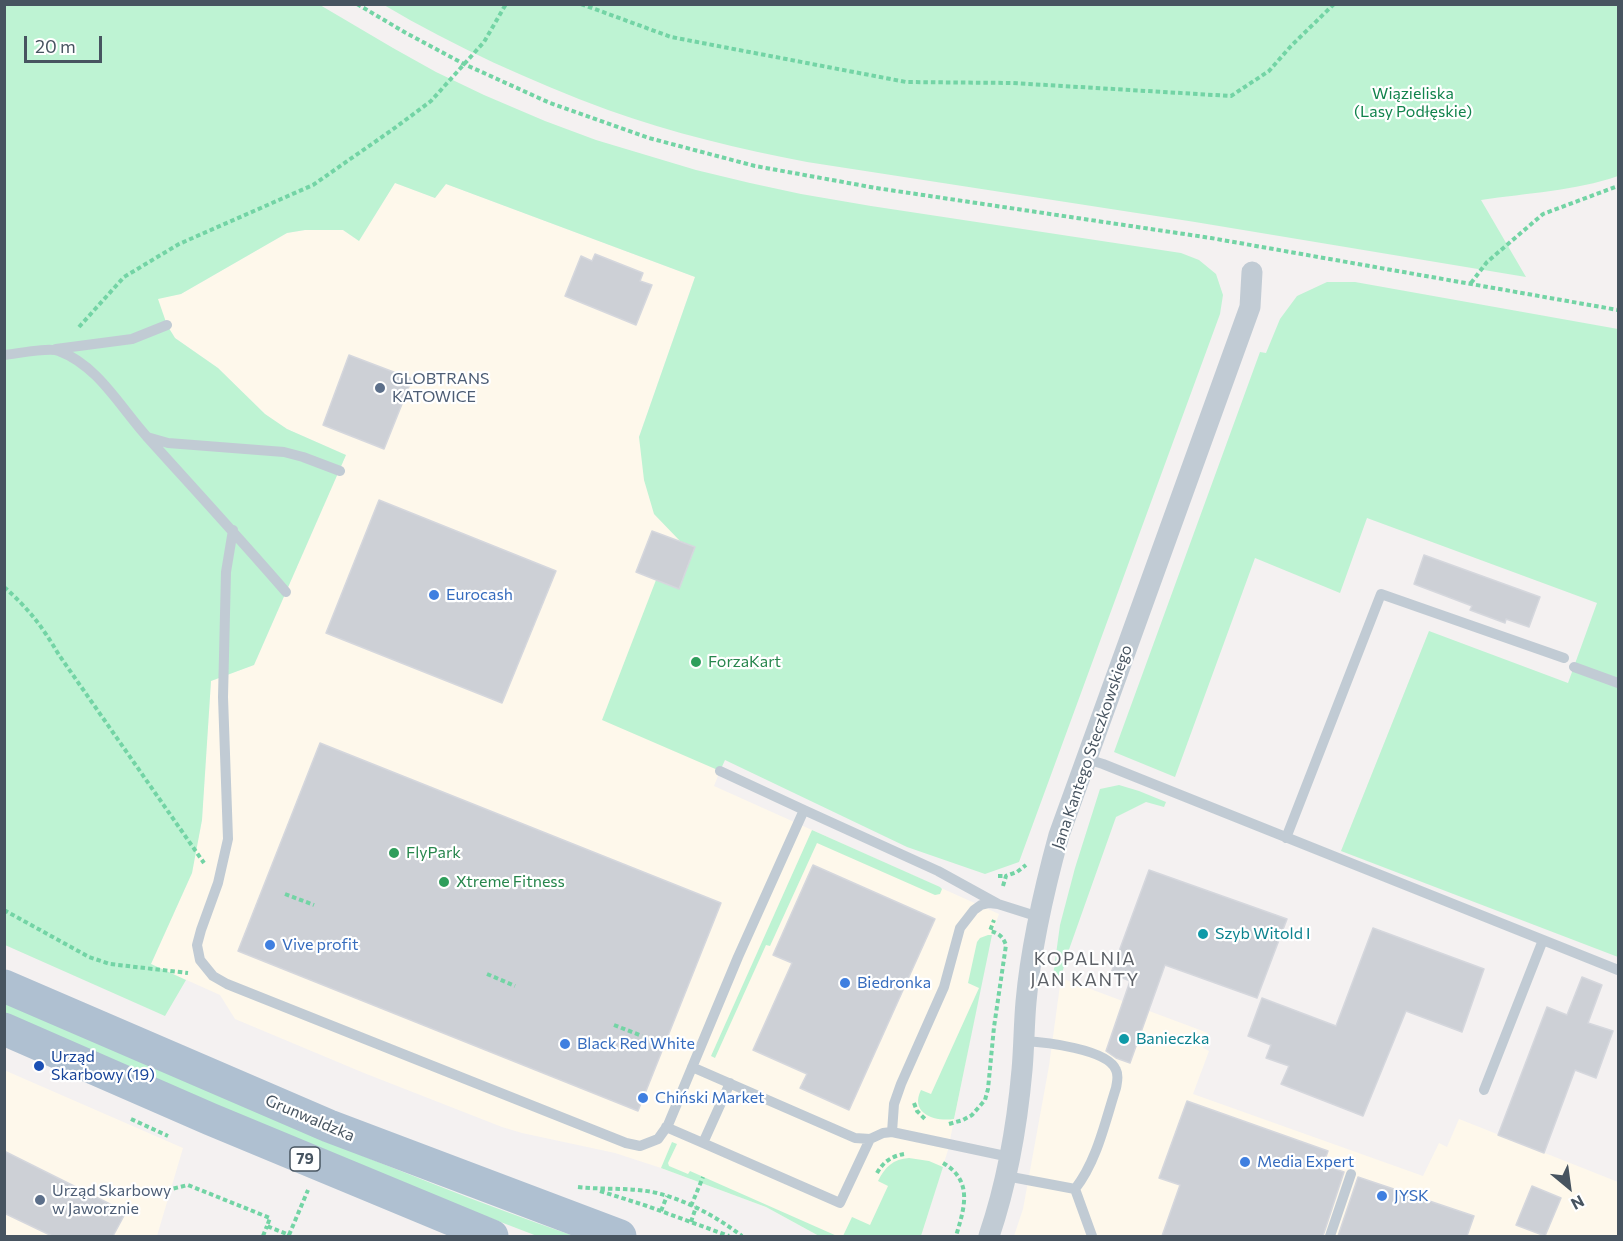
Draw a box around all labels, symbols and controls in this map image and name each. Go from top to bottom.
scale bar [27,24,105,62]
text: 20 m [35,35,76,57]
park label: Wiązieliska (Lasy Podłęskie) [1354,84,1472,122]
place label: GLOBTRANS KATOWICE [392,369,489,407]
marker: GLOBTRANS KATOWICE [373,381,387,395]
place label: Eurocash [446,585,513,605]
marker: Eurocash [427,588,441,602]
street label: Jana Kantego Steczkowskiego [1048,642,1136,852]
place label: ForzaKart [708,652,781,672]
marker: ForzaKart [689,655,703,669]
place label: FlyPark [406,843,461,863]
marker: FlyPark [387,846,401,860]
place label: Xtreme Fitness [456,872,565,892]
marker: Xtreme Fitness [437,875,451,889]
place label: Szyb Witold I [1215,924,1310,944]
marker: Szyb Witold I [1196,927,1210,941]
place label: Vive profit [282,935,359,955]
marker: Vive profit [263,938,277,952]
district label: KOPALNIA JAN KANTY [1030,948,1140,990]
place label: Biedronka [857,973,931,993]
marker: Biedronka [838,976,852,990]
place label: Banieczka [1136,1029,1209,1049]
marker: Banieczka [1117,1032,1131,1046]
place label: Black Red White [577,1034,695,1054]
marker: Black Red White [558,1037,572,1051]
place label: Urząd Skarbowy (19) [51,1047,155,1085]
marker: Urząd Skarbowy (19) [32,1059,46,1073]
place label: Chiński Market [655,1088,765,1108]
street label: Grunwaldzka [262,1091,358,1145]
marker: Chiński Market [636,1091,650,1105]
road number: 79 [290,1147,320,1171]
place label: Media Expert [1257,1152,1354,1172]
marker: Media Expert [1238,1155,1252,1169]
north arrow [1539,1157,1599,1217]
place label: Urząd Skarbowy w Jaworznie [52,1181,171,1219]
place label: JYSK [1394,1186,1429,1206]
marker: JYSK [1375,1189,1389,1203]
text: N [1568,1192,1588,1214]
marker: Urząd Skarbowy w Jaworznie [33,1193,47,1207]

